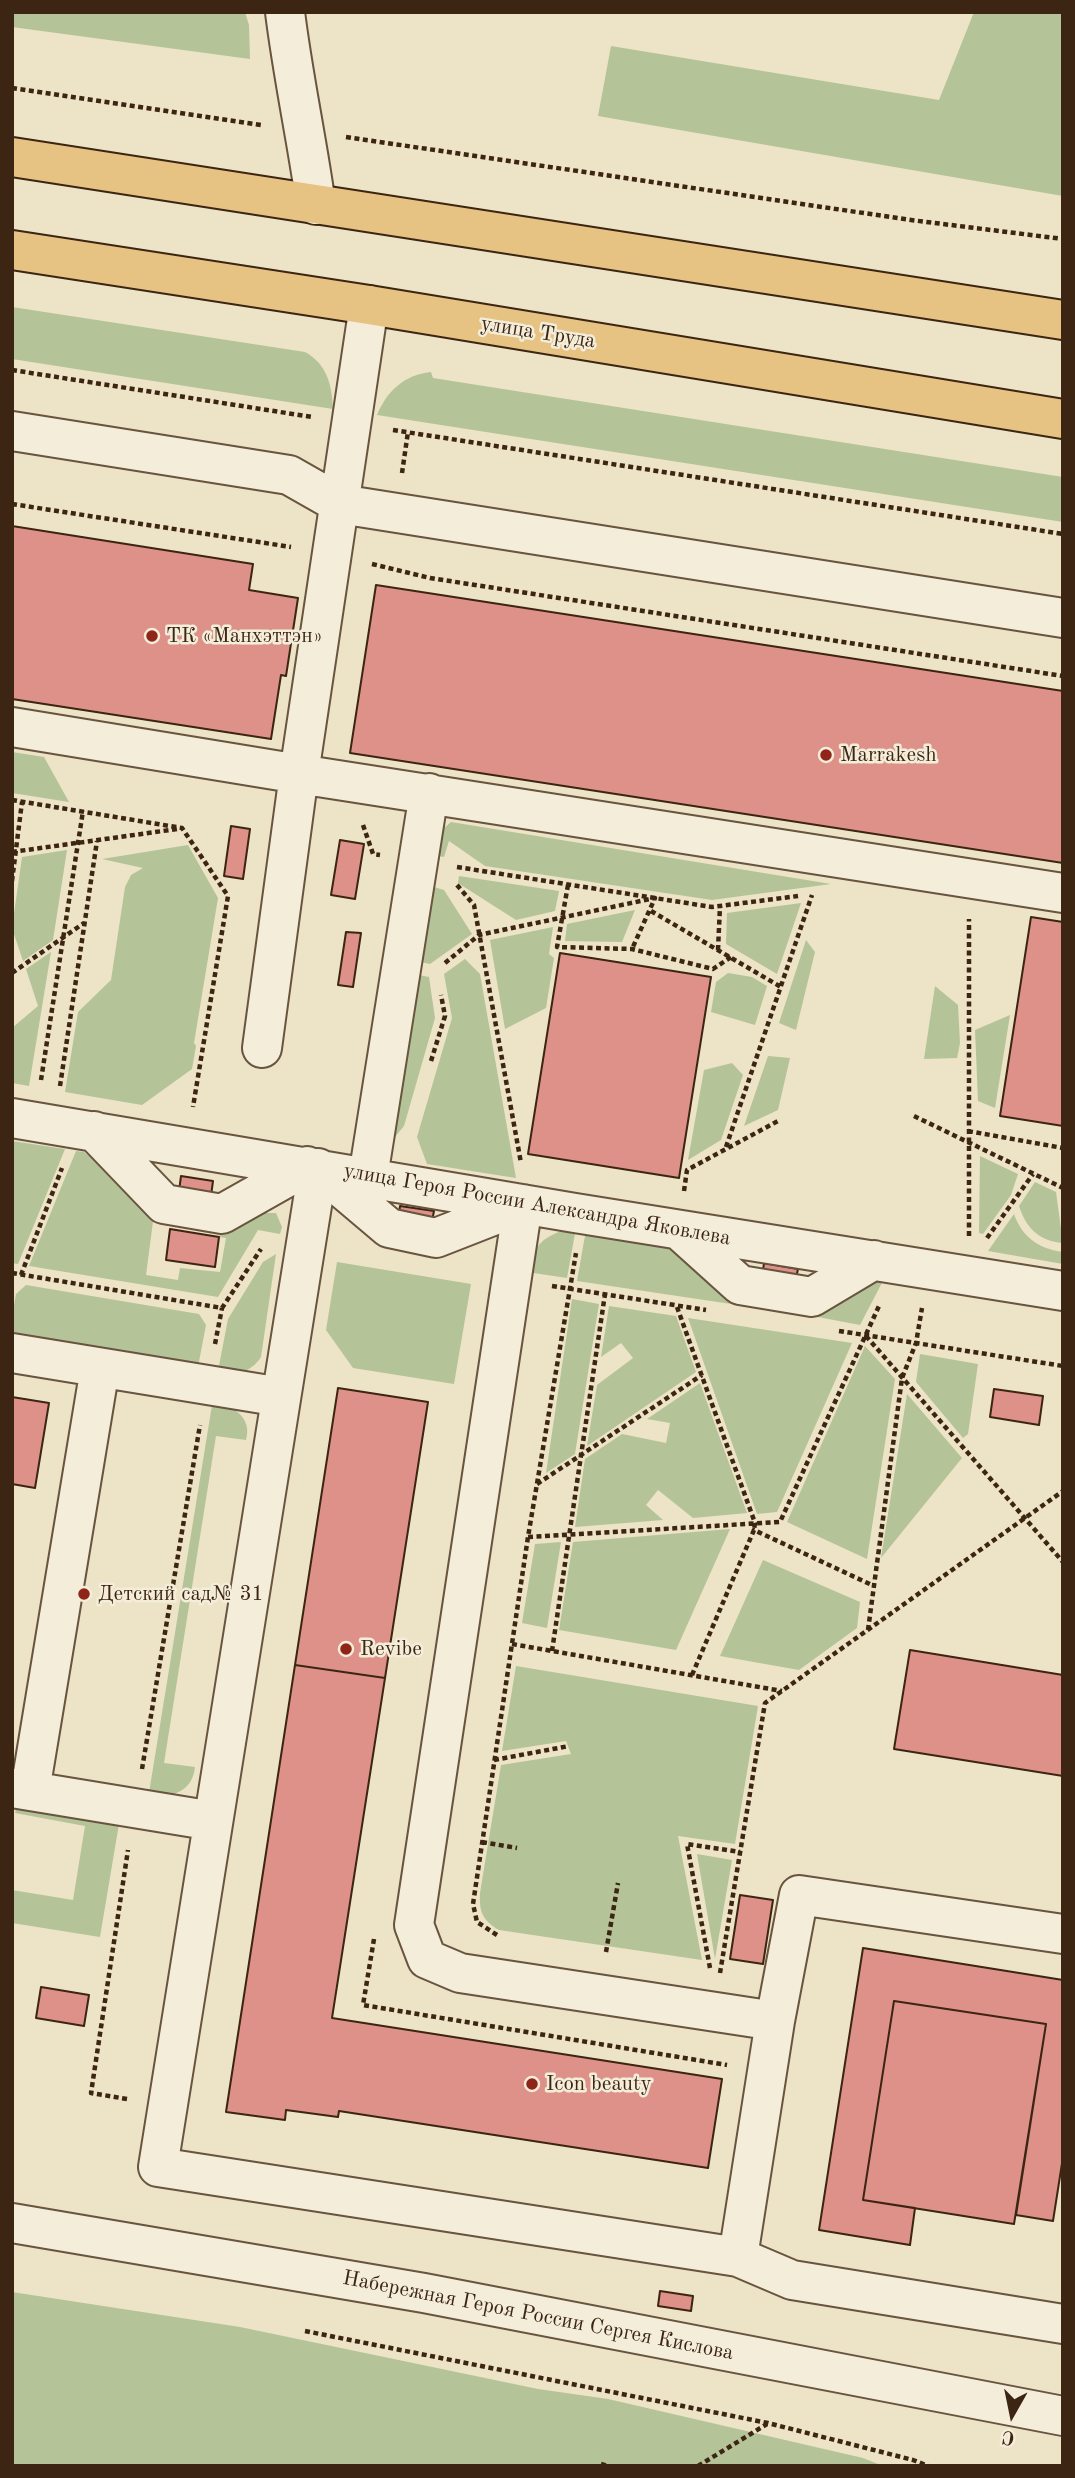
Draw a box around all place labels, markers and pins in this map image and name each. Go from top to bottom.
place label: ТК «Манхэттэн» [166,623,323,649]
marker: ТК «Манхэттэн» [144,628,160,644]
place label: Marrakesh [840,742,937,768]
marker: Marrakesh [818,747,834,763]
place label: Детский сад№ 31 [98,1581,264,1607]
marker: Детский сад№ 31 [76,1586,92,1602]
place label: Revibe [360,1636,422,1662]
marker: Revibe [338,1641,354,1657]
place label: Icon beauty [546,2071,652,2097]
marker: Icon beauty [524,2076,540,2092]

